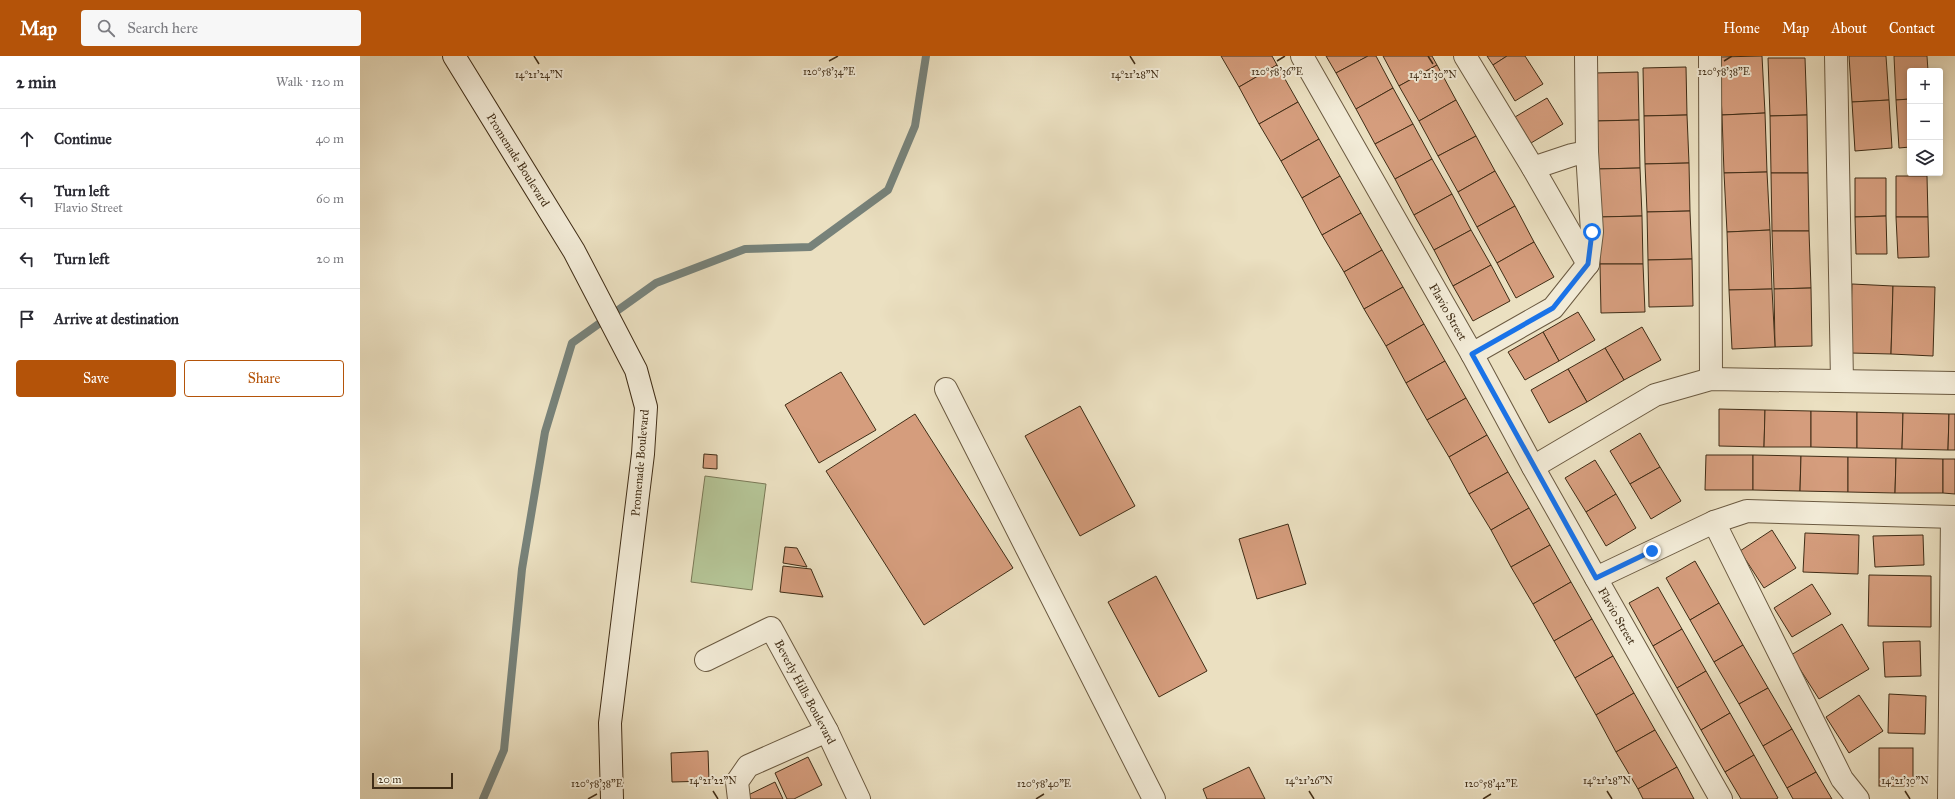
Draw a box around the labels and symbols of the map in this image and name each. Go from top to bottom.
text: 120°58'34"E [803,66,855,78]
text: 120°58'36"E [1251,66,1303,78]
text: 120°58'38"E [1698,66,1750,78]
text: 14°21'24"N [515,69,564,81]
text: 14°21'28"N [1111,69,1159,81]
text: 14°21'30"N [1409,69,1457,81]
street label: Promenade Boulevard [484,111,552,209]
route start [1583,223,1601,241]
street label: Flavio Street [1426,281,1470,344]
street label: Promenade Boulevard [628,409,652,517]
route end [1643,542,1661,560]
street label: Flavio Street [1595,585,1639,648]
street label: Beverly Hills Boulevard [772,637,838,747]
scale bar [372,771,453,790]
text: 14°21'22"N [689,775,737,787]
text: 14°21'26"N [1285,775,1333,787]
text: 14°21'28"N [1583,775,1631,787]
text: 14°21'30"N [1881,775,1929,787]
text: 120°58'38"E [571,778,623,790]
text: 120°58'40"E [1017,778,1071,790]
text: 120°58'42"E [1464,778,1518,790]

